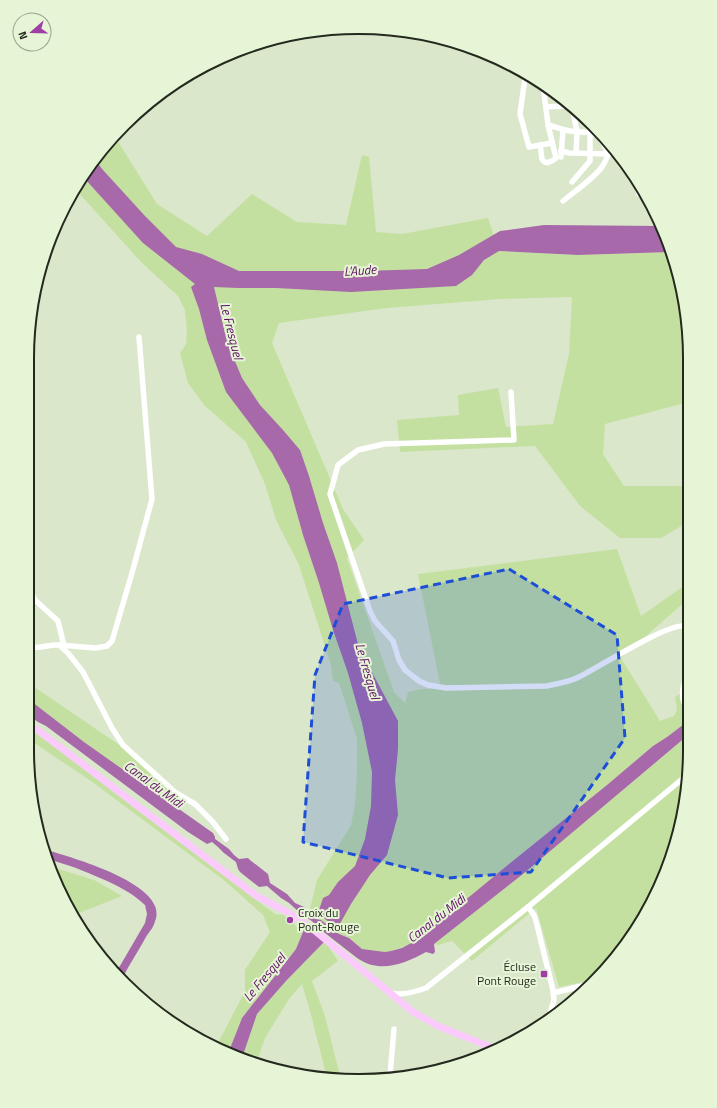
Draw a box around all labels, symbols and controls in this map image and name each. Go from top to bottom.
north arrow [12,12,52,52]
text: N [14,29,31,42]
water label: L'Aude [343,259,378,281]
water label: Le Fresquel [215,301,249,364]
water label: Le Fresquel [350,641,386,704]
water label: Canal du Midi [120,756,189,813]
water label: Canal du Midi [403,888,471,947]
place label: Croix du Pont-Rouge [298,903,359,936]
marker: Croix du Pont-Rouge [285,915,295,925]
water label: Le Fresquel [238,947,292,1006]
place label: Écluse Pont Rouge [477,957,536,990]
marker: Écluse Pont Rouge [539,969,549,979]

